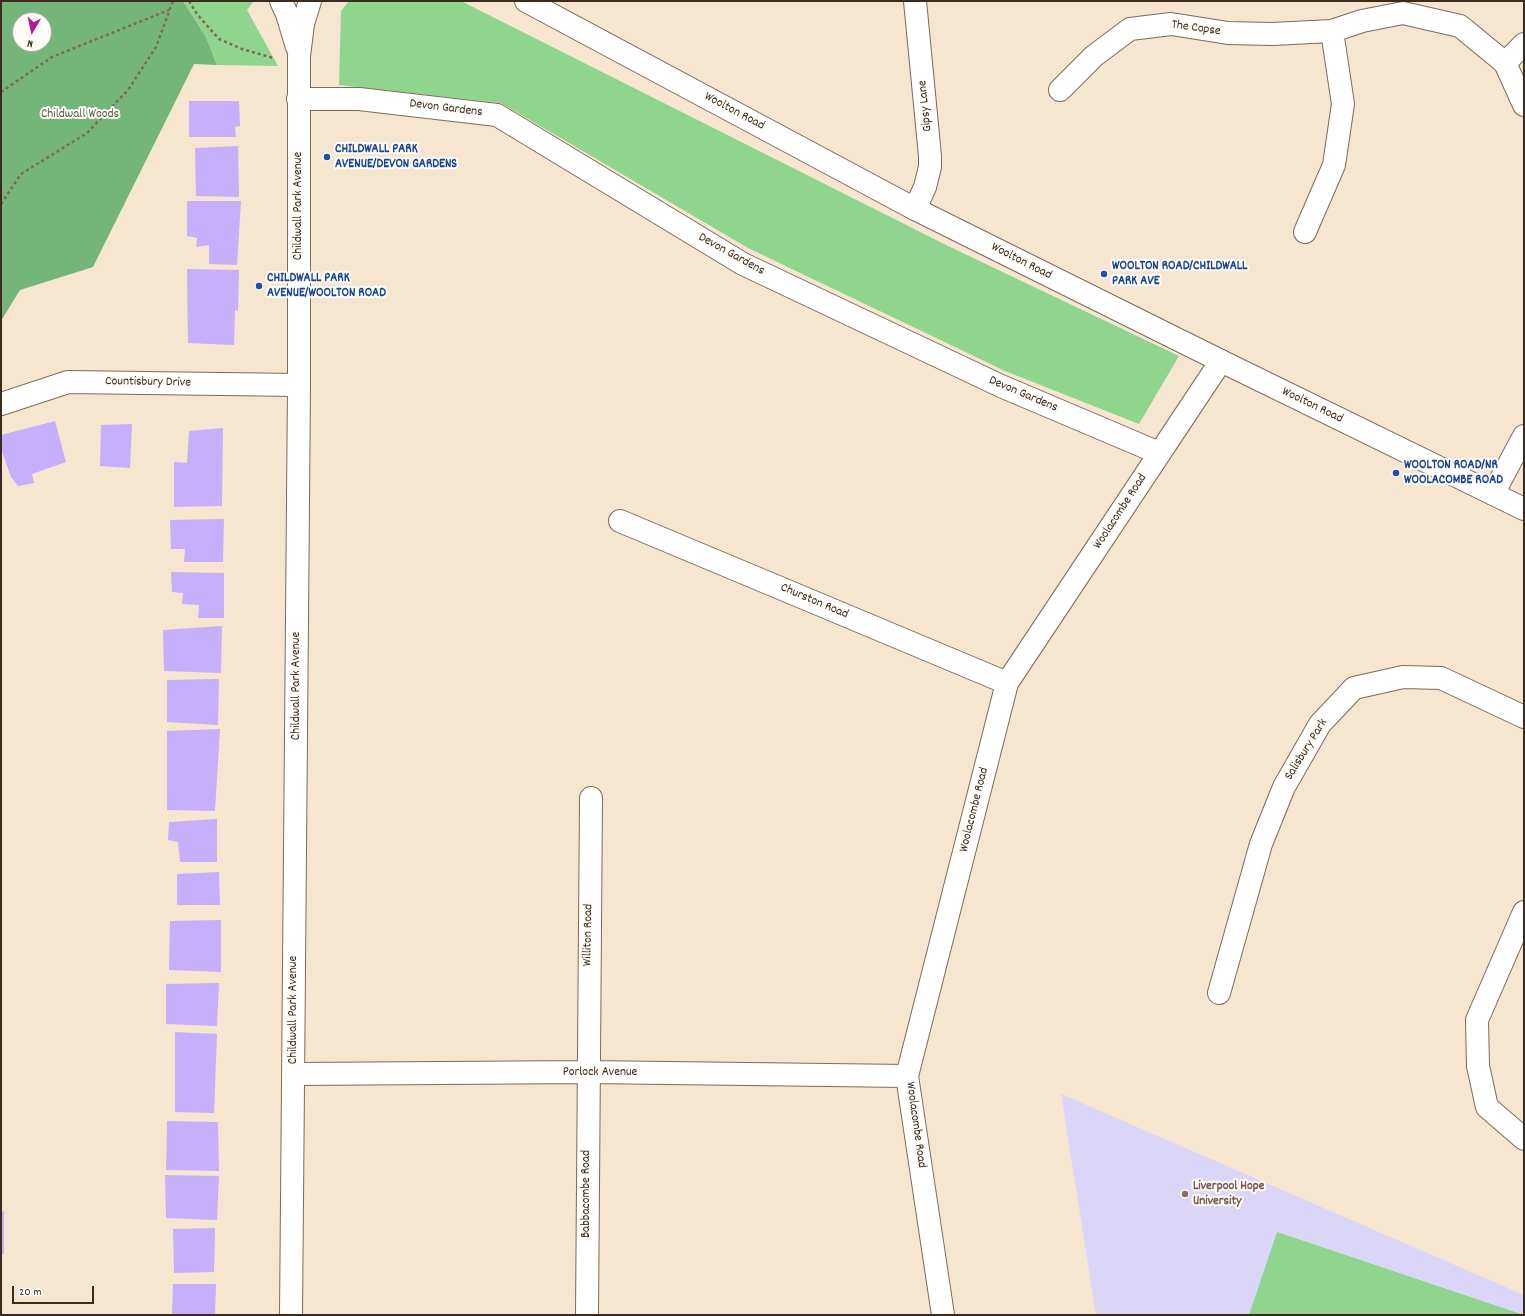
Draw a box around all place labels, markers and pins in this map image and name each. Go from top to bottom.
place label: CHILDWALL PARK AVENUE/DEVON GARDENS [335,142,457,173]
marker: CHILDWALL PARK AVENUE/DEVON GARDENS [322,152,332,162]
place label: WOOLTON ROAD/CHILDWALL PARK AVE [1112,259,1247,290]
marker: WOOLTON ROAD/CHILDWALL PARK AVE [1099,269,1109,279]
place label: CHILDWALL PARK AVENUE/WOOLTON ROAD [267,271,386,302]
marker: CHILDWALL PARK AVENUE/WOOLTON ROAD [254,281,264,291]
place label: WOOLTON ROAD/NR WOOLACOMBE ROAD [1404,458,1503,489]
marker: WOOLTON ROAD/NR WOOLACOMBE ROAD [1391,468,1401,478]
place label: Liverpool Hope University [1193,1179,1264,1210]
marker: Liverpool Hope University [1180,1189,1190,1199]

